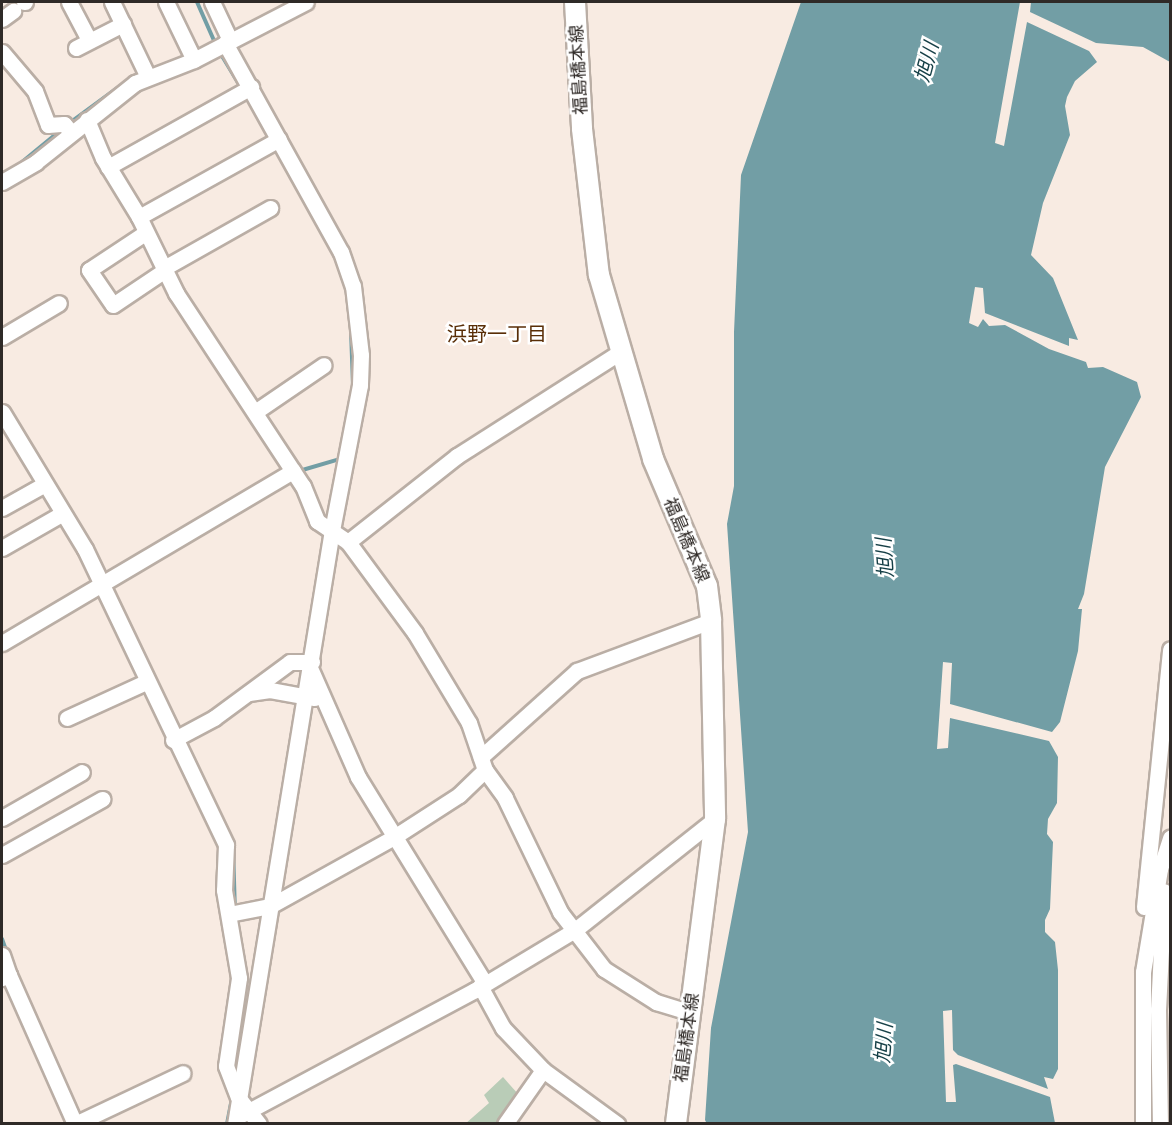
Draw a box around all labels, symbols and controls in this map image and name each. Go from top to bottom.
street label: 福島橋本線 [566,24,592,116]
water label: 旭川 [910,40,944,84]
district label: 浜野一丁目 [447,322,547,346]
street label: 福島橋本線 [658,494,714,586]
water label: 旭川 [872,537,898,579]
street label: 福島橋本線 [670,992,704,1084]
water label: 旭川 [871,1022,897,1064]

